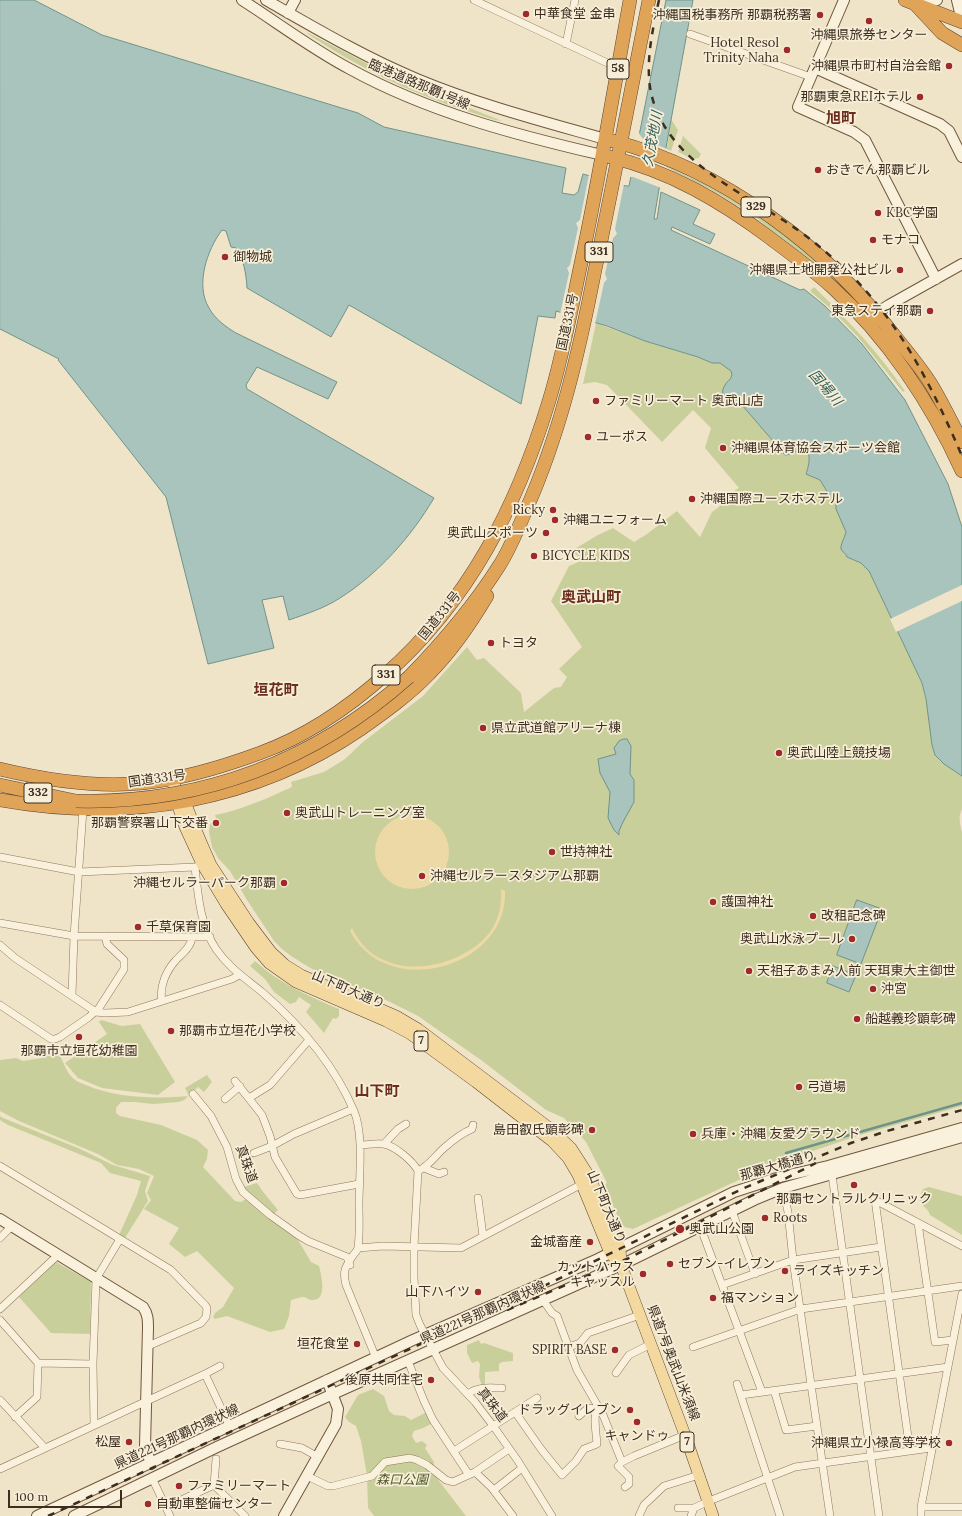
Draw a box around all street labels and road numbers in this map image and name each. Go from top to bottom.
street label: 臨港道路那覇1号線 [366,57,472,113]
road number: 58 [607,59,629,79]
road number: 329 [741,197,771,217]
road number: 331 [585,242,613,262]
street label: 国道331号 [554,292,582,352]
street label: 国道331号 [416,588,464,644]
road number: 331 [372,665,400,685]
street label: 国道331号 [127,767,187,791]
road number: 332 [24,783,52,803]
street label: 山下町大通り [309,968,387,1012]
road number: 7 [414,1031,428,1051]
street label: 真珠道 [232,1143,260,1185]
street label: 那覇大橋通り [738,1148,818,1184]
street label: 山下町大通り [584,1168,628,1246]
street label: 県道221号那覇内環状線 [418,1278,548,1348]
street label: 県道7号奥武山米須線 [644,1303,702,1423]
street label: 真珠道 [474,1385,510,1425]
street label: 県道221号那覇内環状線 [112,1401,242,1473]
road number: 7 [680,1432,694,1452]

